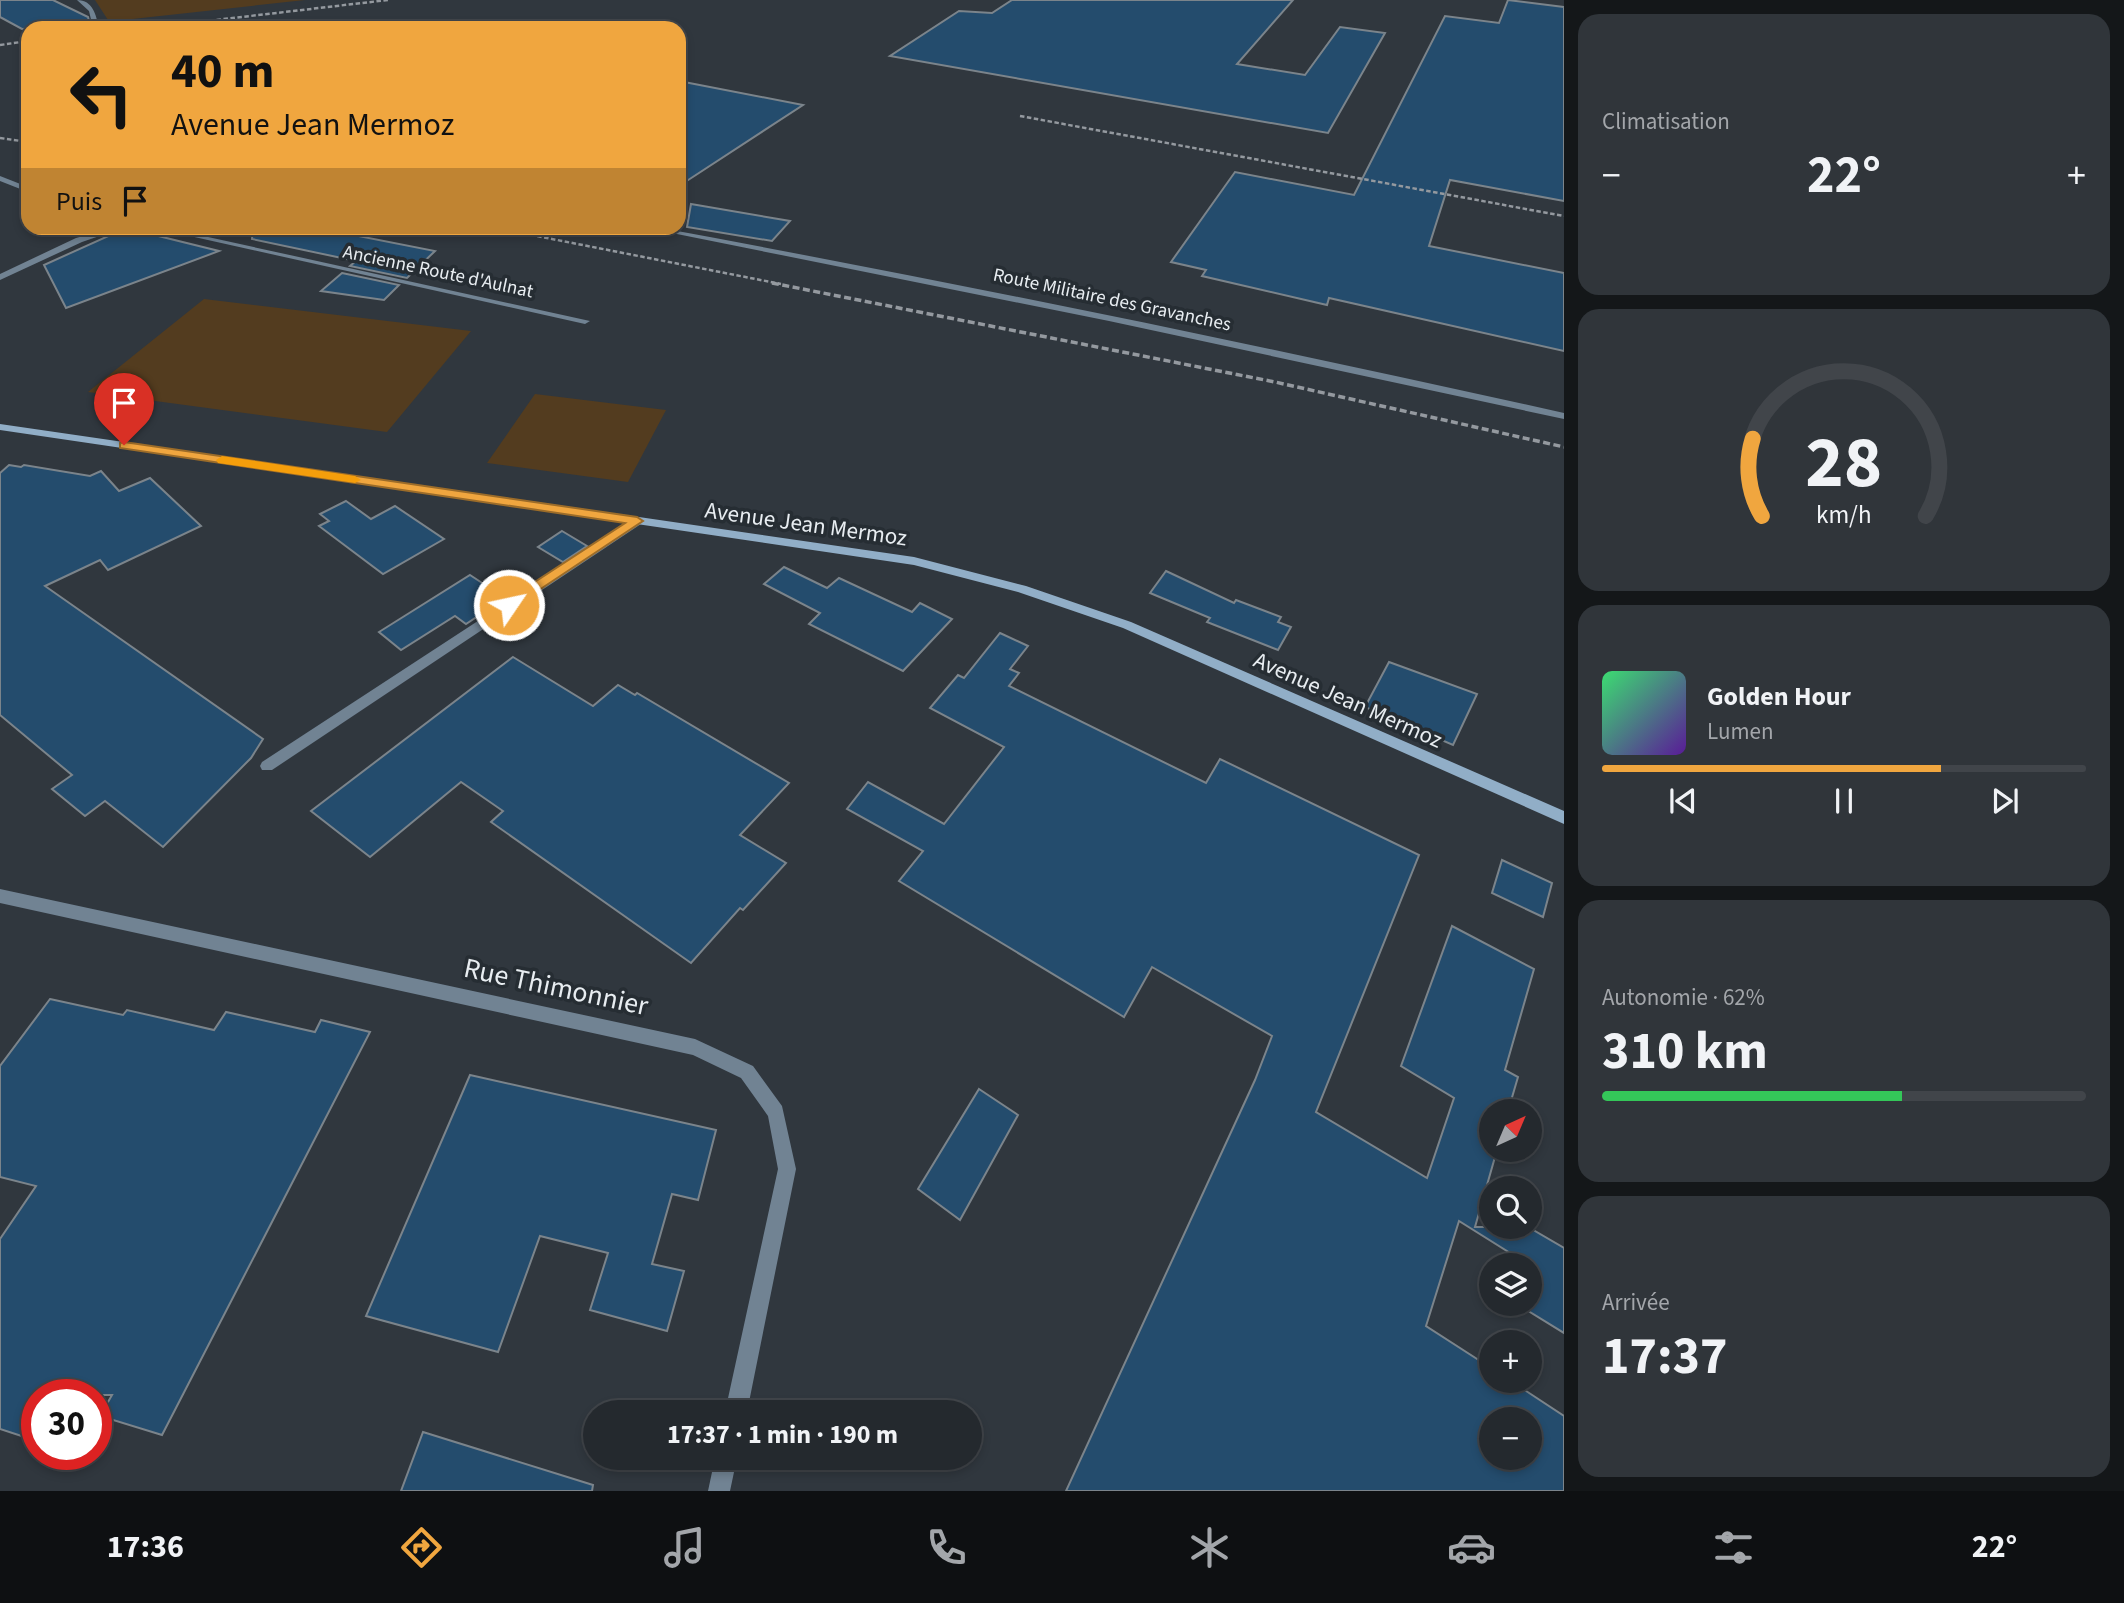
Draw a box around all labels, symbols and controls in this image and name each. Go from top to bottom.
text: 40 m [171,37,275,107]
icon: left [56,49,147,140]
text: Avenue Jean Mermoz [171,102,454,148]
text: Climatisation [1602,105,1730,138]
text: 22° [1807,139,1881,213]
text: − [1602,149,1621,203]
text: + [2067,149,2086,203]
icon: arrive [116,182,154,220]
text: Puis [56,183,102,220]
street label: Ancienne Route d'Aulnat [340,239,536,305]
street label: Route Militaire des Gravanches [991,262,1233,338]
pin [94,373,154,445]
icon: arrive [105,384,143,422]
text: 28 [1806,412,1882,516]
street label: Avenue Jean Mermoz [703,493,909,555]
text: km/h [1816,497,1872,533]
position arrow [472,568,546,642]
street label: Avenue Jean Mermoz [1248,644,1448,757]
text: Golden Hour [1707,678,1851,715]
text: Lumen [1707,715,1774,748]
icon: previous [1664,782,1702,820]
icon: pause [1825,782,1863,820]
icon: next [1986,782,2024,820]
street label: Rue Thimonnier [460,948,652,1026]
text: Autonomie · 62% [1602,981,1765,1014]
text: 310 km [1602,1015,1768,1089]
north arrow [1479,1099,1542,1162]
map controls [1479,1099,1542,1470]
button: search [1479,1176,1542,1239]
button: layers [1479,1253,1542,1316]
text: Arrivée [1602,1286,1670,1319]
text: 17:37 [1602,1320,1727,1394]
button: + [1479,1330,1542,1393]
speed limit sign: 30 [21,1379,112,1470]
button: − [1479,1407,1542,1470]
text: 17:37 · 1 min · 190 m [667,1416,898,1453]
icon: directions [397,1523,446,1572]
icon: music [660,1523,709,1572]
icon: phone [922,1523,971,1572]
icon: climate [1185,1523,1234,1572]
icon: car [1447,1523,1496,1572]
icon: filters [1709,1523,1758,1572]
text: 17:36 [107,1524,184,1570]
text: 22° [1972,1524,2017,1570]

